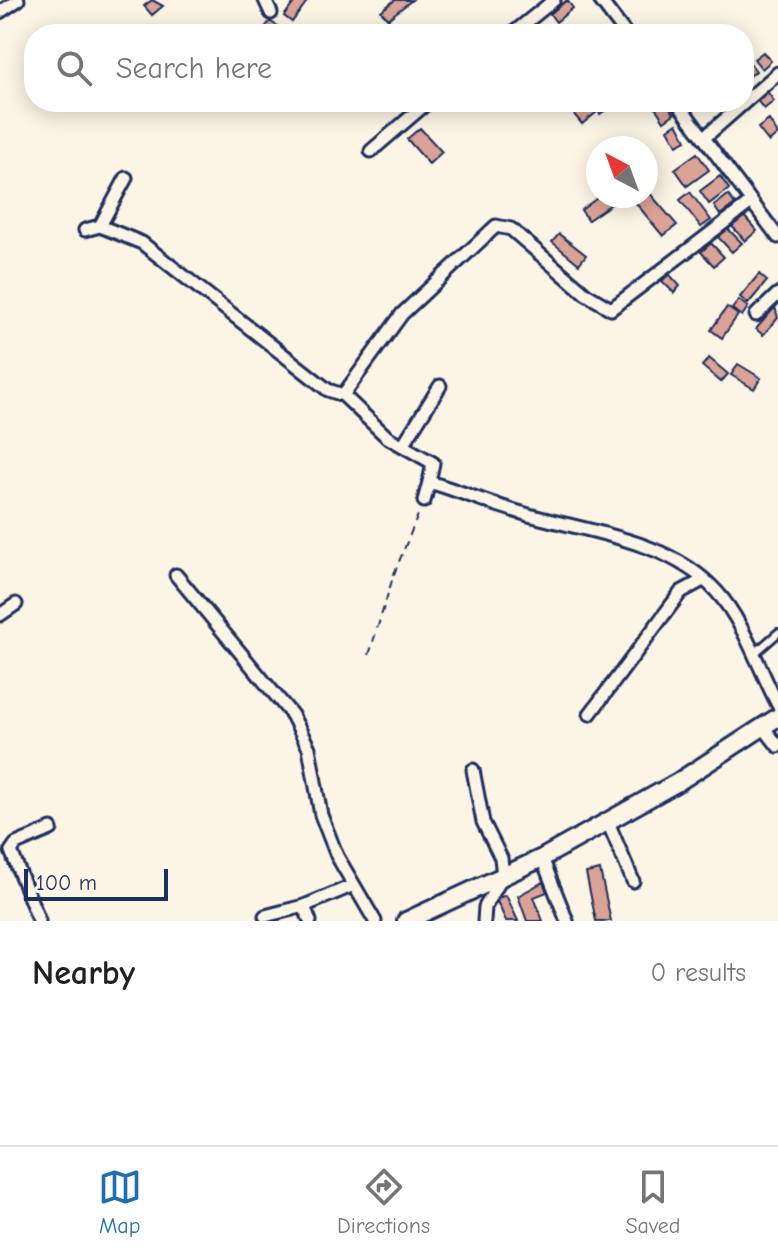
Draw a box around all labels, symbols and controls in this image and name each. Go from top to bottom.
search box [24,24,754,112]
icon: search [52,46,96,90]
text: Search here [116,51,272,86]
north arrow [586,136,658,208]
scale bar [24,865,168,901]
text: 100 m [36,870,97,896]
text: Nearby [32,953,135,993]
text: 0 results [651,958,746,988]
tab: Map [98,1165,142,1239]
tab: Directions [337,1165,430,1239]
tab: Saved [625,1165,680,1239]

